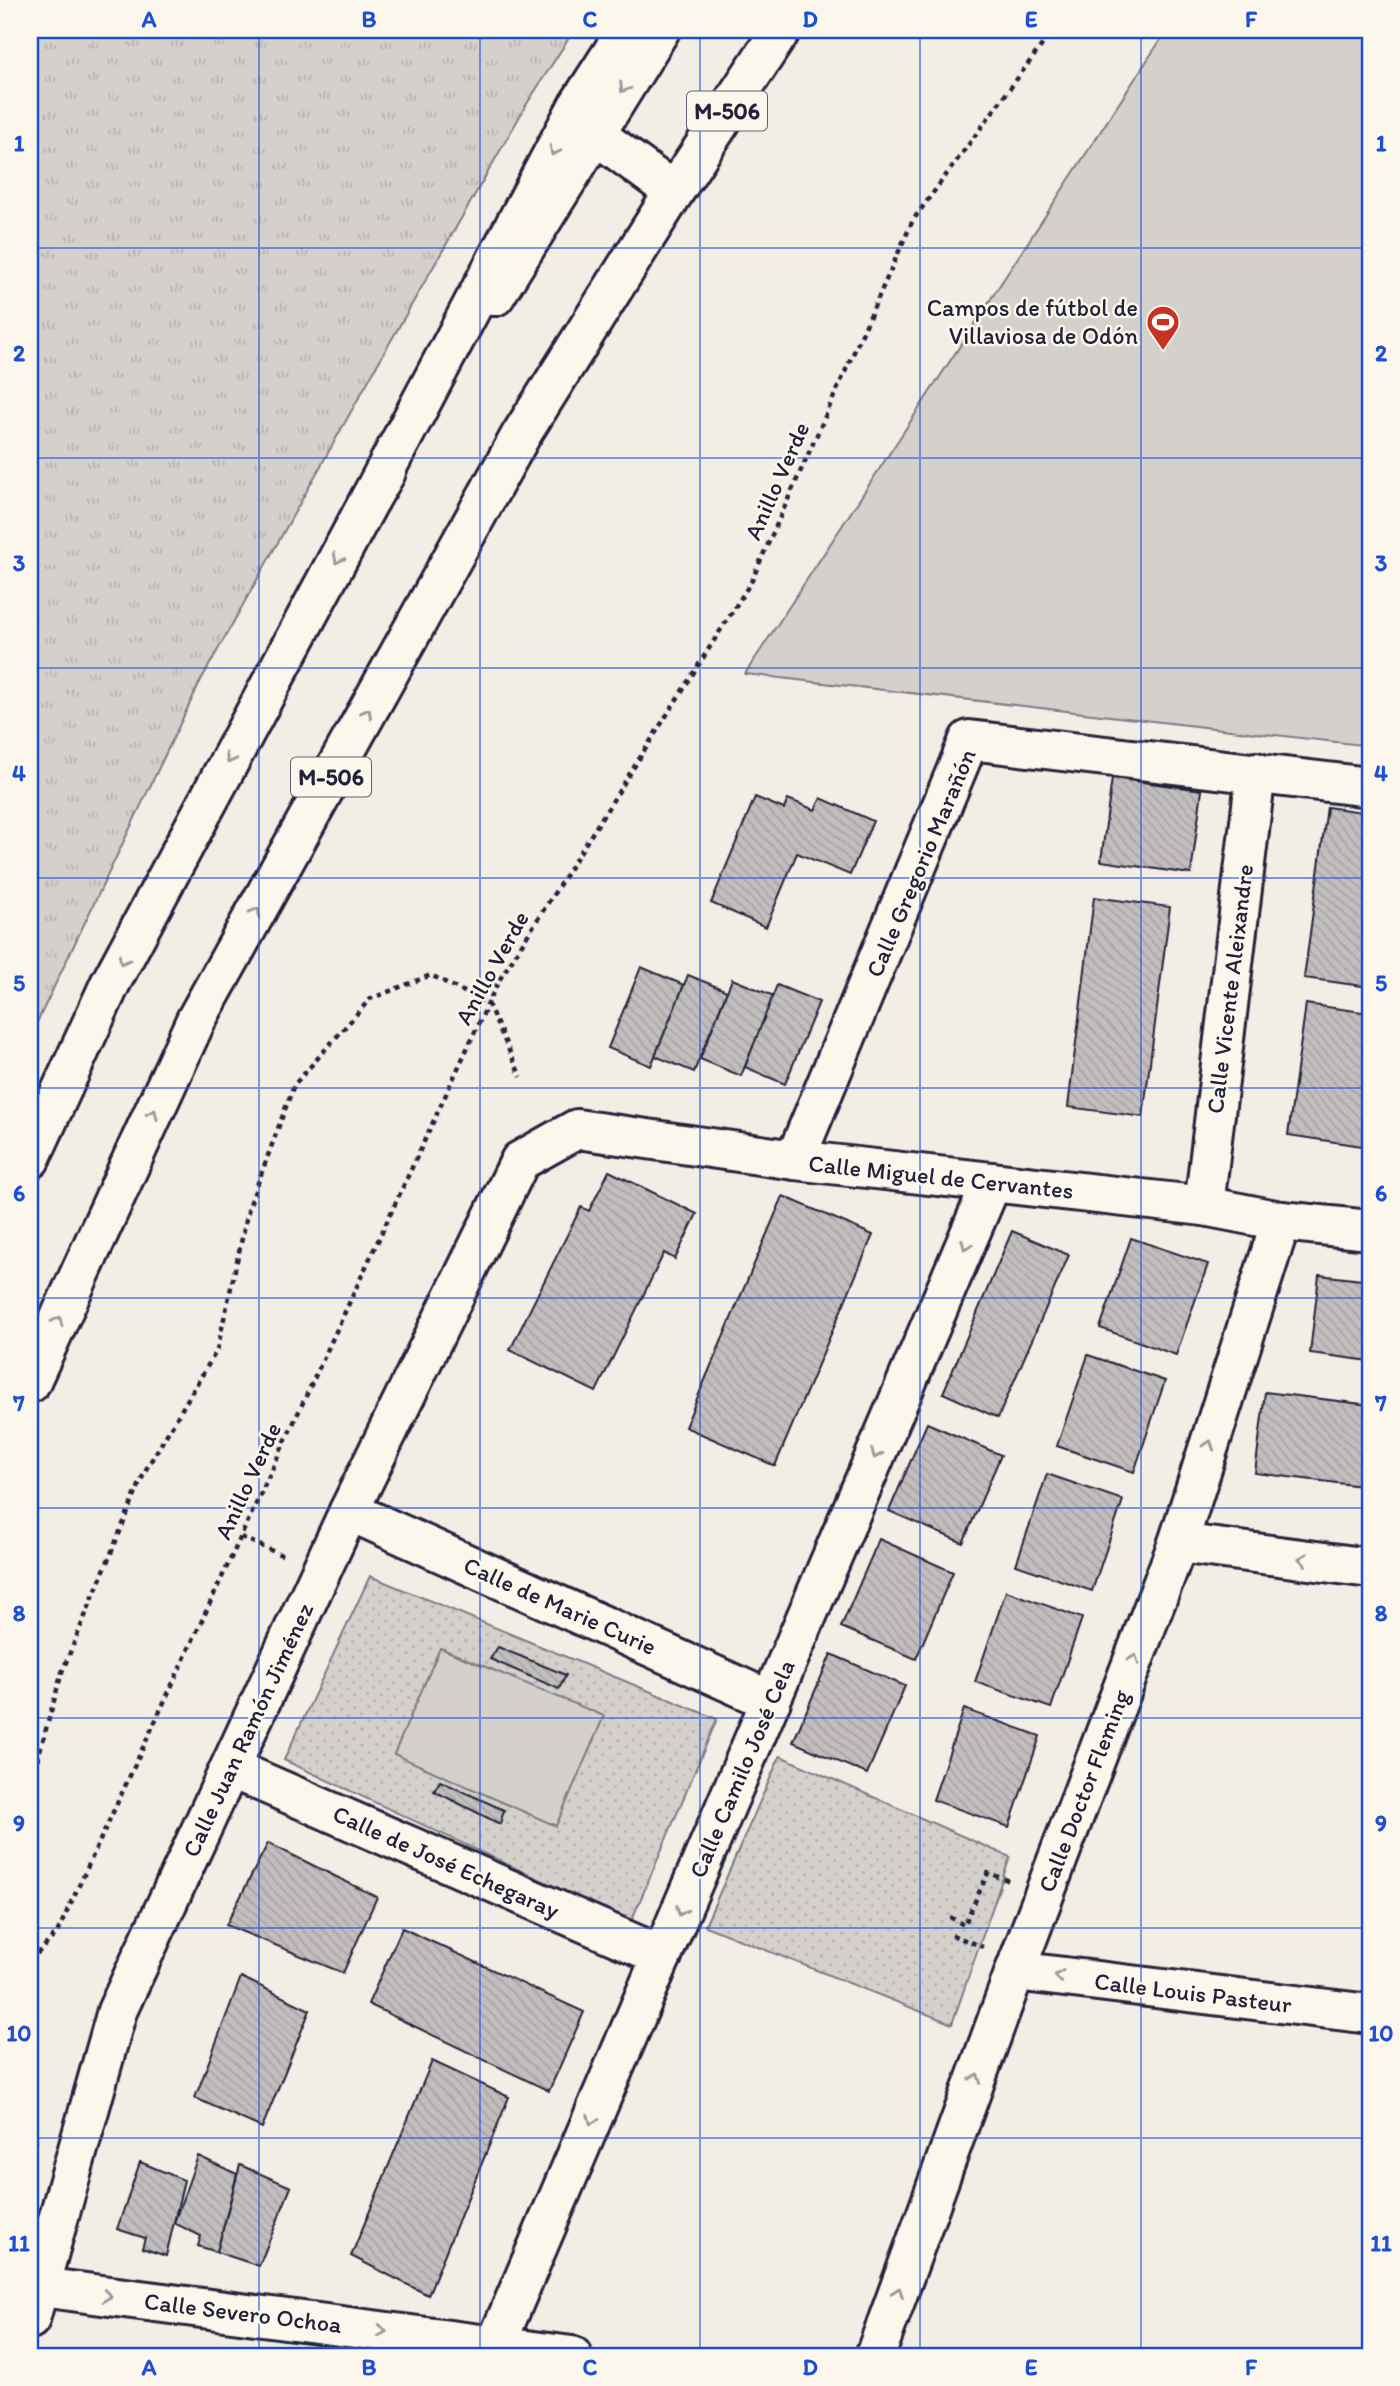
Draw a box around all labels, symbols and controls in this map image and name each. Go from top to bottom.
text: A [141,5,157,33]
text: B [362,5,377,33]
text: C [583,5,598,33]
text: D [802,5,818,33]
text: E [1025,5,1038,33]
text: F [1245,5,1258,33]
one-way arrow [620,80,633,93]
road number: M-506 [687,92,767,130]
text: 1 [14,129,25,157]
text: 1 [1376,129,1387,157]
one-way arrow [548,144,562,156]
place label: Campos de fútbol de Villaviosa de Odón [927,293,1138,350]
sports icon: Campos de fútbol de Villaviosa de Odón [1144,303,1182,352]
text: 2 [13,339,26,367]
text: 2 [1375,339,1388,367]
street label: Anillo Verde [738,417,815,544]
text: 3 [13,549,26,577]
text: 3 [1375,549,1388,577]
one-way arrow [332,552,346,564]
one-way arrow [358,708,372,720]
street label: Calle Gregorio Marañón [859,744,982,981]
one-way arrow [225,752,238,765]
road number: M-506 [291,758,371,796]
text: 4 [12,759,26,787]
text: 4 [1374,759,1388,787]
street label: Calle Vicente Aleixandre [1200,863,1259,1115]
street label: Anillo Verde [448,906,535,1030]
one-way arrow [248,907,261,919]
one-way arrow [118,953,131,965]
text: 5 [13,969,25,997]
text: 5 [1375,969,1387,997]
one-way arrow [145,1109,159,1122]
street label: Calle Miguel de Cervantes [807,1148,1075,1205]
text: 6 [13,1179,25,1207]
text: 6 [1375,1179,1387,1207]
one-way arrow [960,1238,974,1250]
one-way arrow [50,1316,64,1328]
text: 7 [12,1389,25,1417]
text: 7 [1374,1389,1387,1417]
street label: Anillo Verde [208,1418,287,1544]
one-way arrow [1201,1439,1216,1451]
one-way arrow [871,1447,885,1459]
street label: Calle de Marie Curie [459,1550,661,1661]
one-way arrow [1297,1552,1308,1567]
street label: Calle Juan Ramón Jiménez [176,1598,319,1861]
text: 8 [13,1599,26,1627]
text: 8 [1375,1599,1388,1627]
one-way arrow [1125,1654,1139,1666]
street label: Calle Camilo José Cela [682,1655,801,1882]
street label: Calle Doctor Fleming [1032,1685,1136,1896]
street label: Calle de José Echegaray [328,1799,564,1925]
text: 9 [13,1809,25,1837]
text: 9 [1375,1809,1387,1837]
one-way arrow [675,1904,689,1916]
street label: Calle Louis Pasteur [1093,1966,1294,2019]
one-way arrow [1053,1969,1065,1984]
text: 10 [7,2019,31,2047]
text: 10 [1369,2019,1393,2047]
one-way arrow [968,2073,982,2085]
one-way arrow [586,2113,600,2126]
text: 11 [8,2229,30,2257]
text: 11 [1370,2229,1392,2257]
street label: Calle Severo Ochoa [143,2286,344,2339]
one-way arrow [890,2287,904,2299]
one-way arrow [102,2288,113,2303]
one-way arrow [376,2323,388,2338]
text: A [141,2353,157,2381]
text: B [362,2353,377,2381]
text: C [583,2353,598,2381]
text: D [802,2353,818,2381]
text: E [1025,2353,1038,2381]
text: F [1245,2353,1258,2381]

